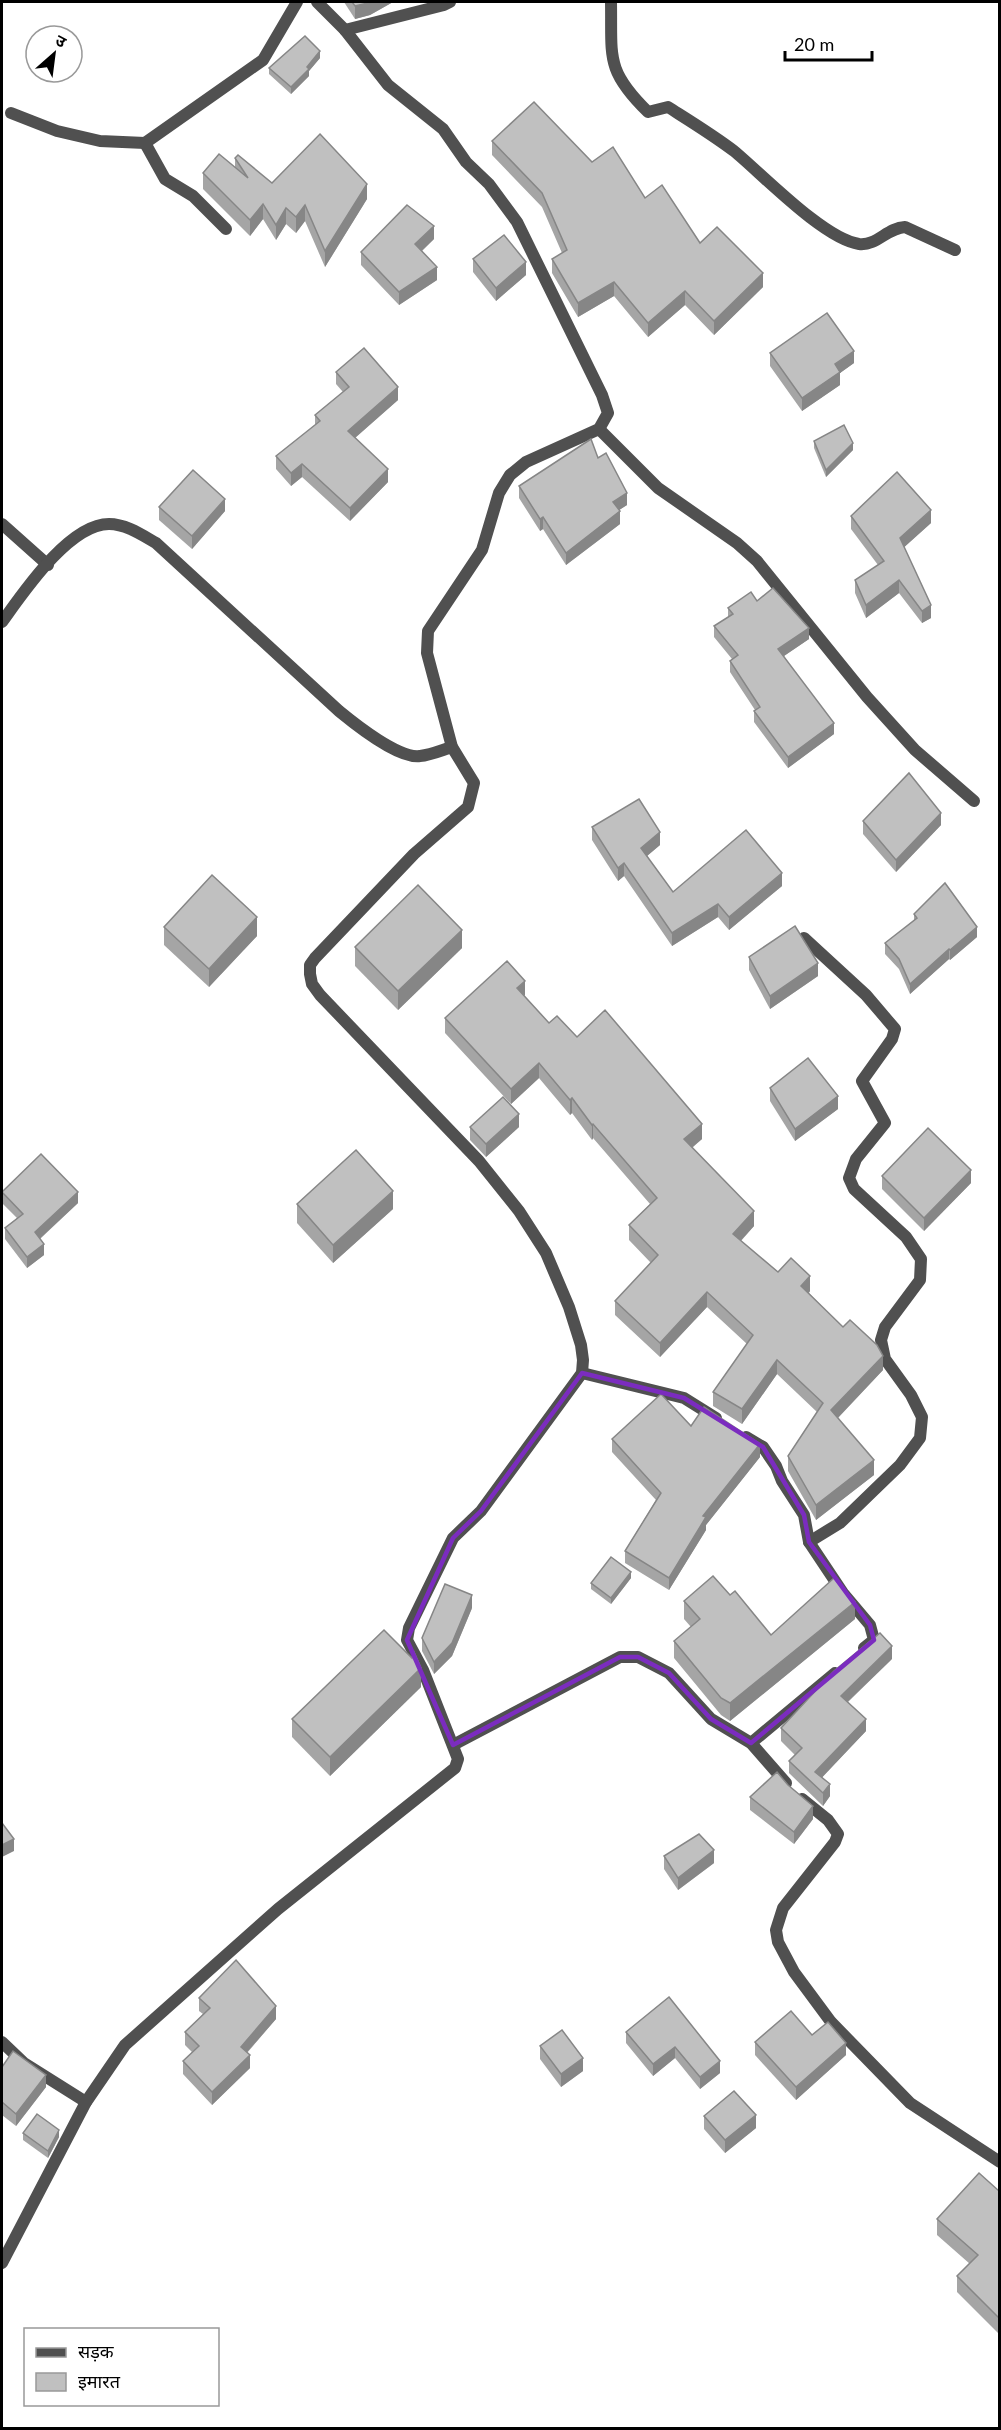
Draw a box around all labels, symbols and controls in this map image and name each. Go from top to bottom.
north arrow [24,24,84,84]
scale bar [785,24,872,62]
text: उ [53,30,70,51]
text: 20 m [794,33,834,55]
legend [24,2328,219,2406]
text: सड़क [78,2340,115,2362]
text: इमारत [78,2370,121,2392]

